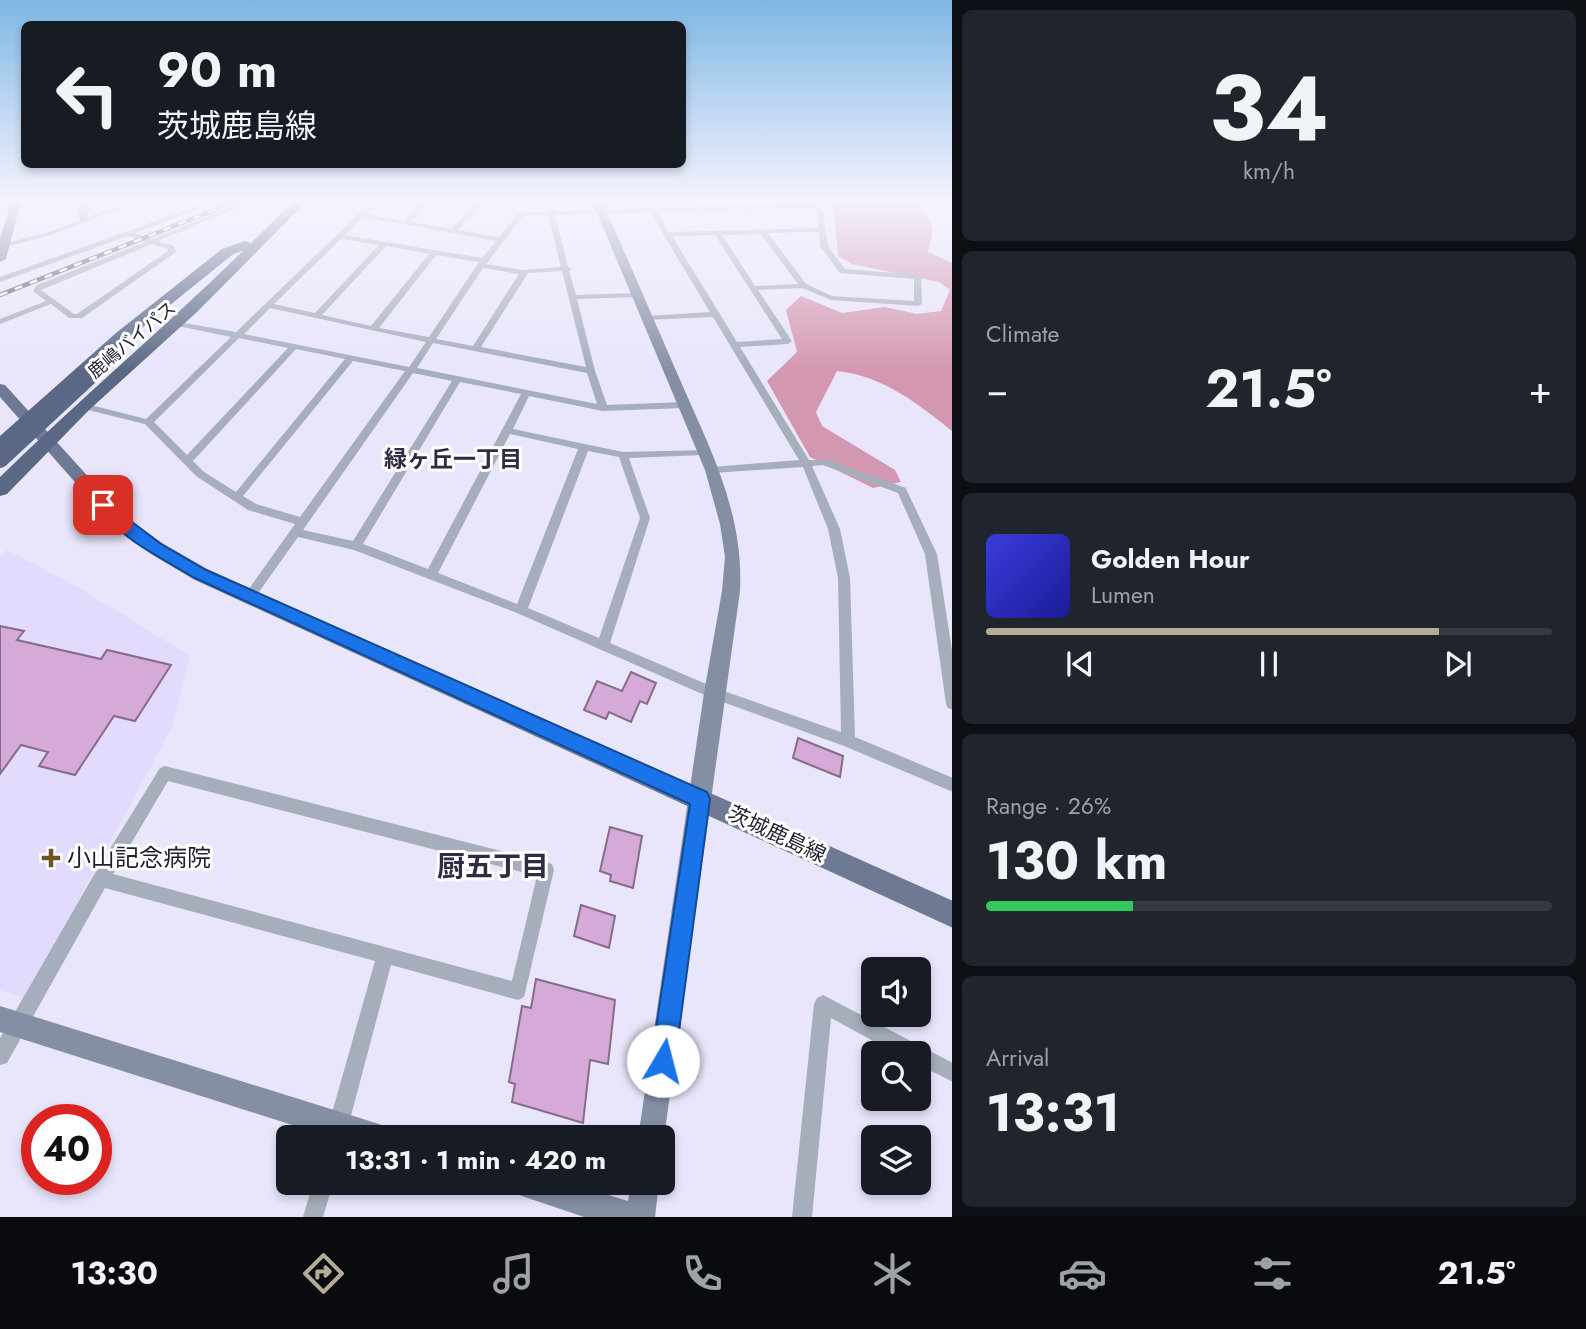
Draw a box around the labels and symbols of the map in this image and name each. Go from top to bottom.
street label: 鹿嶋バイパス [82,295,182,385]
district label: 緑ヶ丘一丁目 [384,442,522,476]
pin [73,475,133,535]
street label: 茨城鹿島線 [723,798,831,870]
place label: 小山記念病院 [67,840,211,875]
district label: 厨五丁目 [437,846,549,887]
marker: 小山記念病院 [41,848,61,868]
position arrow [626,1024,700,1098]
speed limit sign: 40 [21,1104,112,1195]

